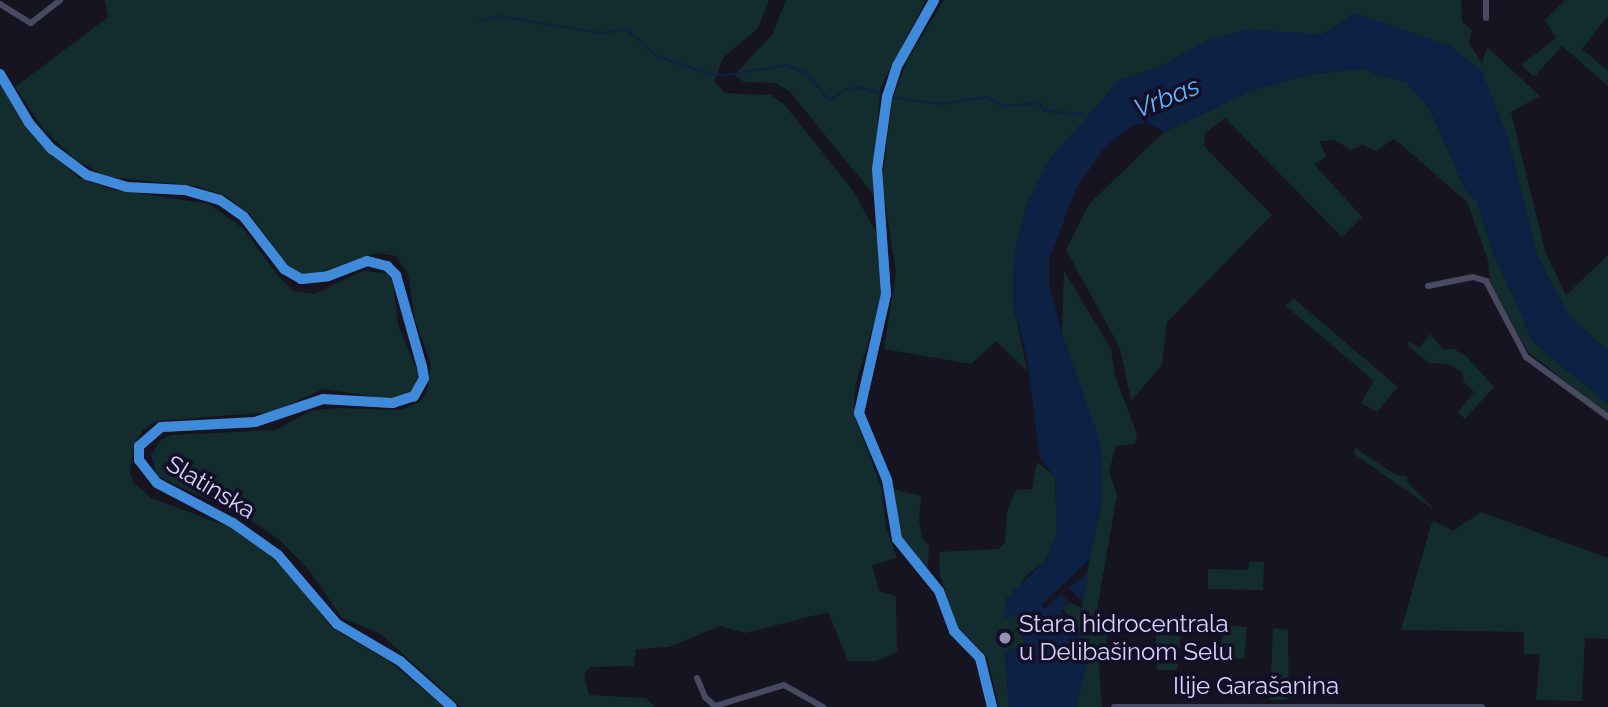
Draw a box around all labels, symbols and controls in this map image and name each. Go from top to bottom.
water label: Vrbas [1130,71,1204,125]
street label: Slatinska [161,449,261,525]
place label: Stara hidrocentrala u Delibašinom Selu [1019,610,1233,666]
marker: Stara hidrocentrala u Delibašinom Selu [997,630,1013,646]
street label: Ilije Garašanina [1173,672,1339,700]

